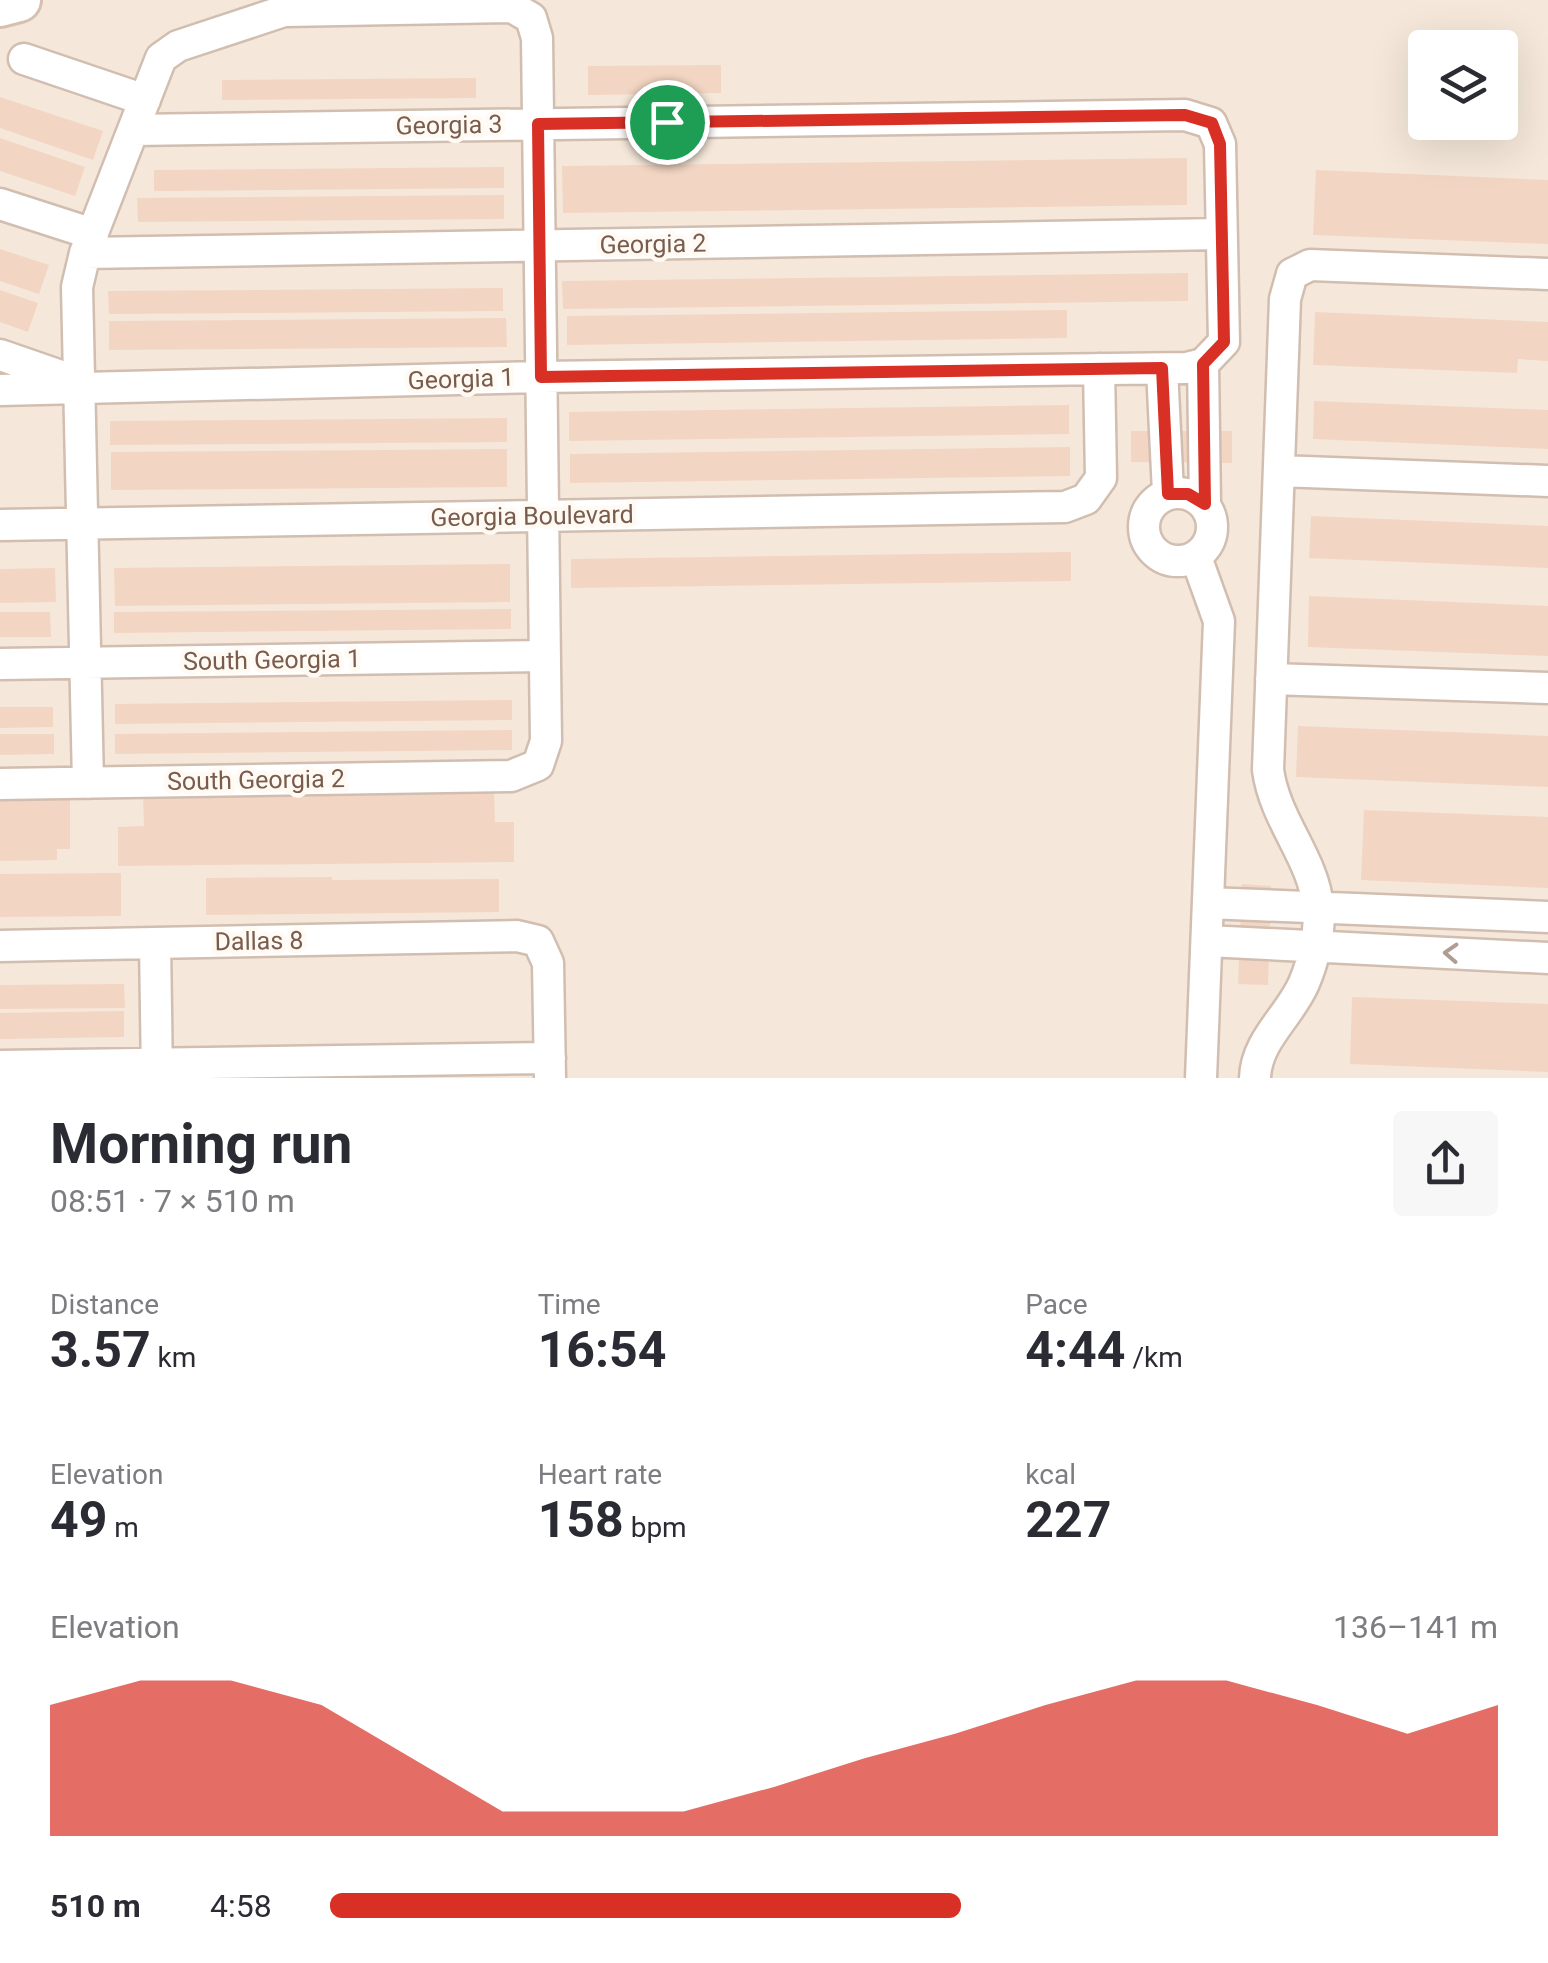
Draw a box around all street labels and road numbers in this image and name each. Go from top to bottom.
street label: Georgia 3 [395,110,503,140]
street label: Georgia 2 [599,229,707,259]
street label: Georgia 1 [407,363,515,395]
street label: Georgia Boulevard [430,500,634,532]
street label: South Georgia 1 [183,644,361,676]
street label: South Georgia 2 [167,764,345,796]
street label: Dallas 8 [214,926,304,956]

